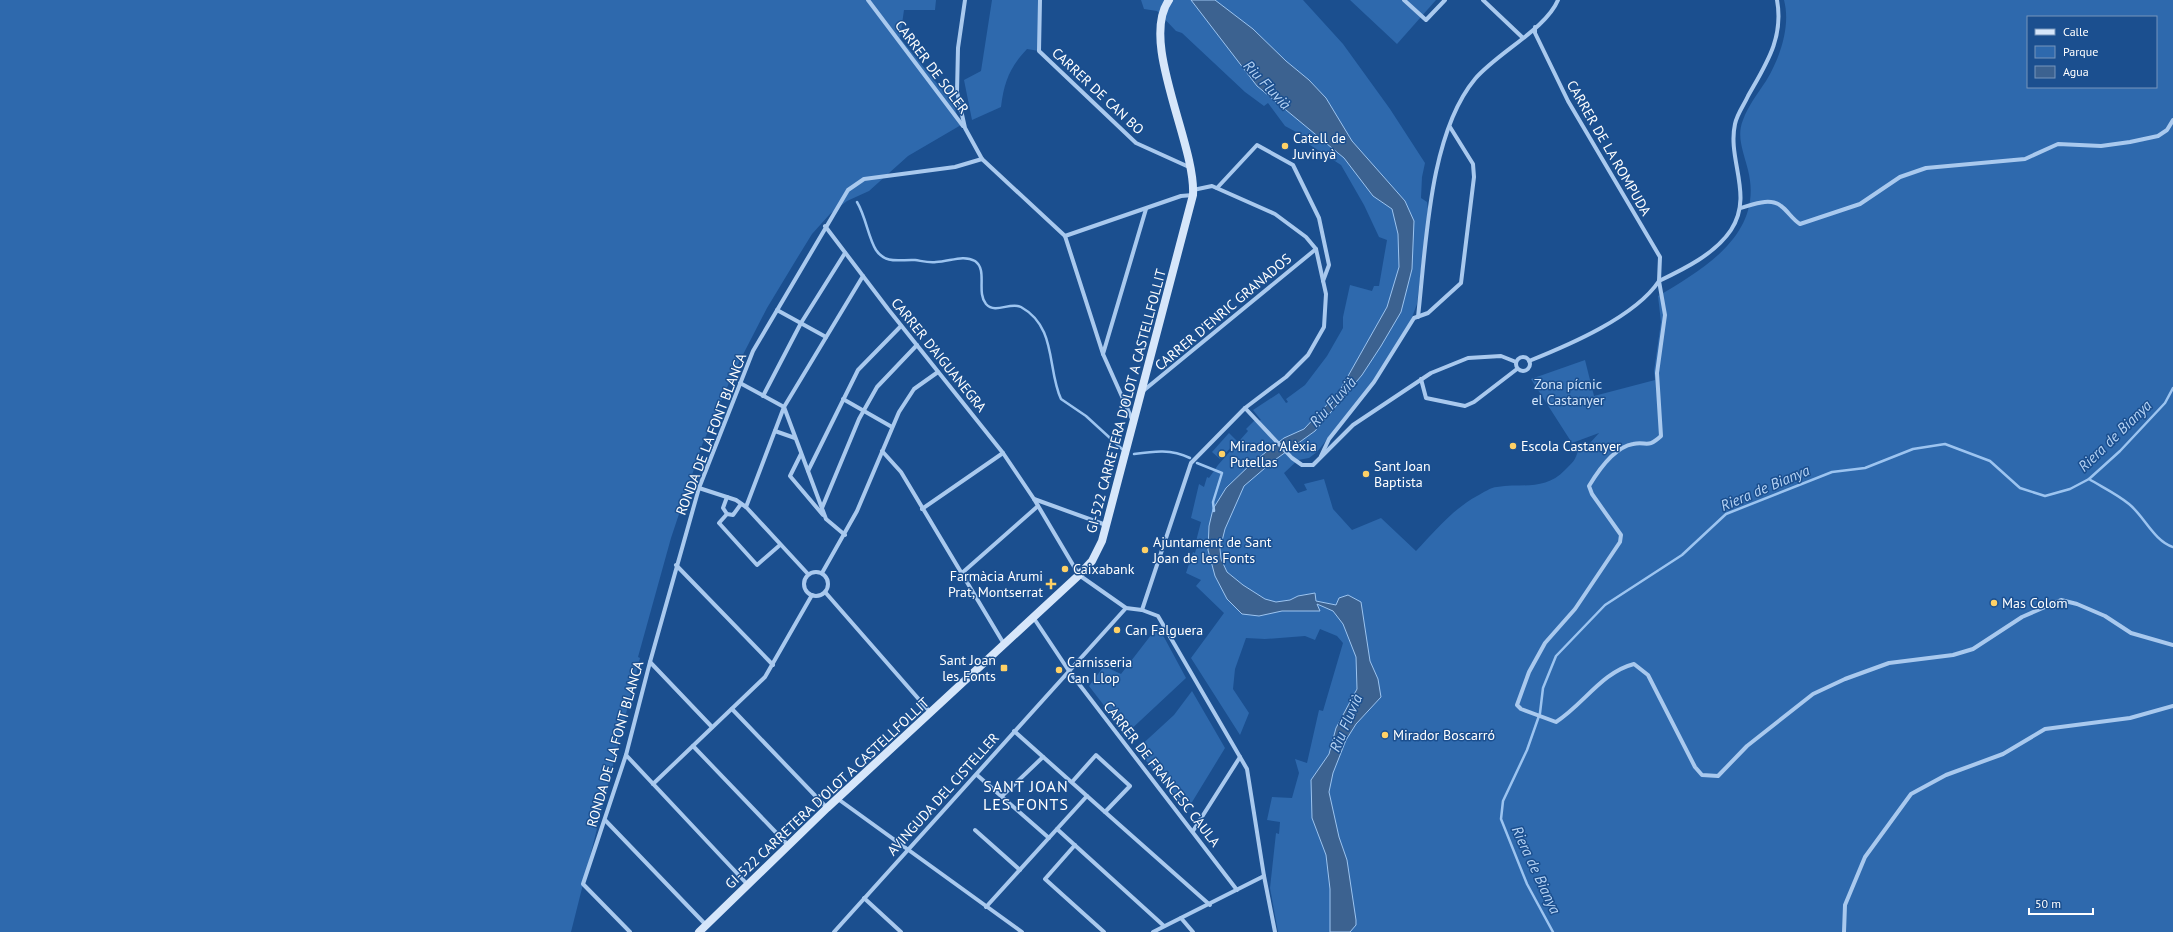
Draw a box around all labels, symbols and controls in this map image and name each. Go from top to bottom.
legend [2027,16,2157,88]
street label: CARRER DE SOLER [891,17,973,117]
text: Calle [2063,24,2089,39]
street label: CARRER DE CAN BO [1048,44,1148,138]
text: Parque [2063,44,2098,59]
water label: Riu Fluvià [1240,56,1296,114]
text: Agua [2063,64,2089,79]
street label: CARRER DE LA ROMPUDA [1563,77,1656,220]
place label: Catell de Juvinyà [1292,129,1346,163]
marker: Catell de Juvinyà [1280,141,1290,151]
street label: CARRER D'ENRIC GRANADOS [1151,250,1295,374]
street label: GI-522 CARRETERA D'OLOT A CASTELLFOLLIT [1082,267,1170,535]
street label: CARRER D'AIGUANEGRA [887,294,991,416]
street label: RONDA DE LA FONT BLANCA [672,350,751,518]
water label: Riu Fluvià [1305,372,1361,431]
park label: Zona pícnic el Castanyer [1531,375,1605,409]
water label: Riera de Bianya [2074,395,2156,475]
place label: Mirador Alèxia Putellas [1230,437,1317,471]
place label: Escola Castanyer [1521,437,1621,455]
marker: Escola Castanyer [1508,441,1518,451]
marker: Mirador Alèxia Putellas [1217,449,1227,459]
place label: Sant Joan Baptista [1374,457,1431,491]
water label: Riera de Bianya [1717,460,1813,515]
marker: Sant Joan Baptista [1361,469,1371,479]
place label: Ajuntament de Sant Joan de les Fonts [1152,533,1272,567]
marker: Ajuntament de Sant Joan de les Fonts [1140,545,1150,555]
place label: Caixabank [1073,560,1135,578]
marker: Caixabank [1060,564,1070,574]
place label: Farmàcia Arumi Prat, Montserrat [948,567,1043,601]
marker: Farmàcia Arumi Prat, Montserrat [1046,579,1056,589]
place label: Mas Colom [2002,594,2068,612]
marker: Mas Colom [1989,598,1999,608]
place label: Can Falguera [1125,621,1203,639]
marker: Can Falguera [1112,625,1122,635]
place label: Sant Joan les Fonts [939,651,996,685]
place label: Carnisseria Can Llop [1067,653,1132,687]
street label: RONDA DE LA FONT BLANCA [583,658,648,829]
marker: Sant Joan les Fonts [999,663,1009,673]
marker: Carnisseria Can Llop [1054,665,1064,675]
water label: Riu Fluvià [1325,690,1366,755]
street label: GI-522 CARRETERA D'OLOT A CASTELLFOLLIT [721,693,933,893]
street label: CARRER DE FRANCESC CAULA [1100,698,1225,851]
place label: Mirador Boscarró [1393,726,1495,744]
street label: AVINGUDA DEL CISTELLER [883,729,1003,859]
marker: Mirador Boscarró [1380,730,1390,740]
district label: SANT JOAN LES FONTS [983,776,1069,814]
water label: Riera de Bianya [1508,823,1565,917]
scale bar [2029,890,2093,916]
text: 50 m [2035,896,2061,911]

